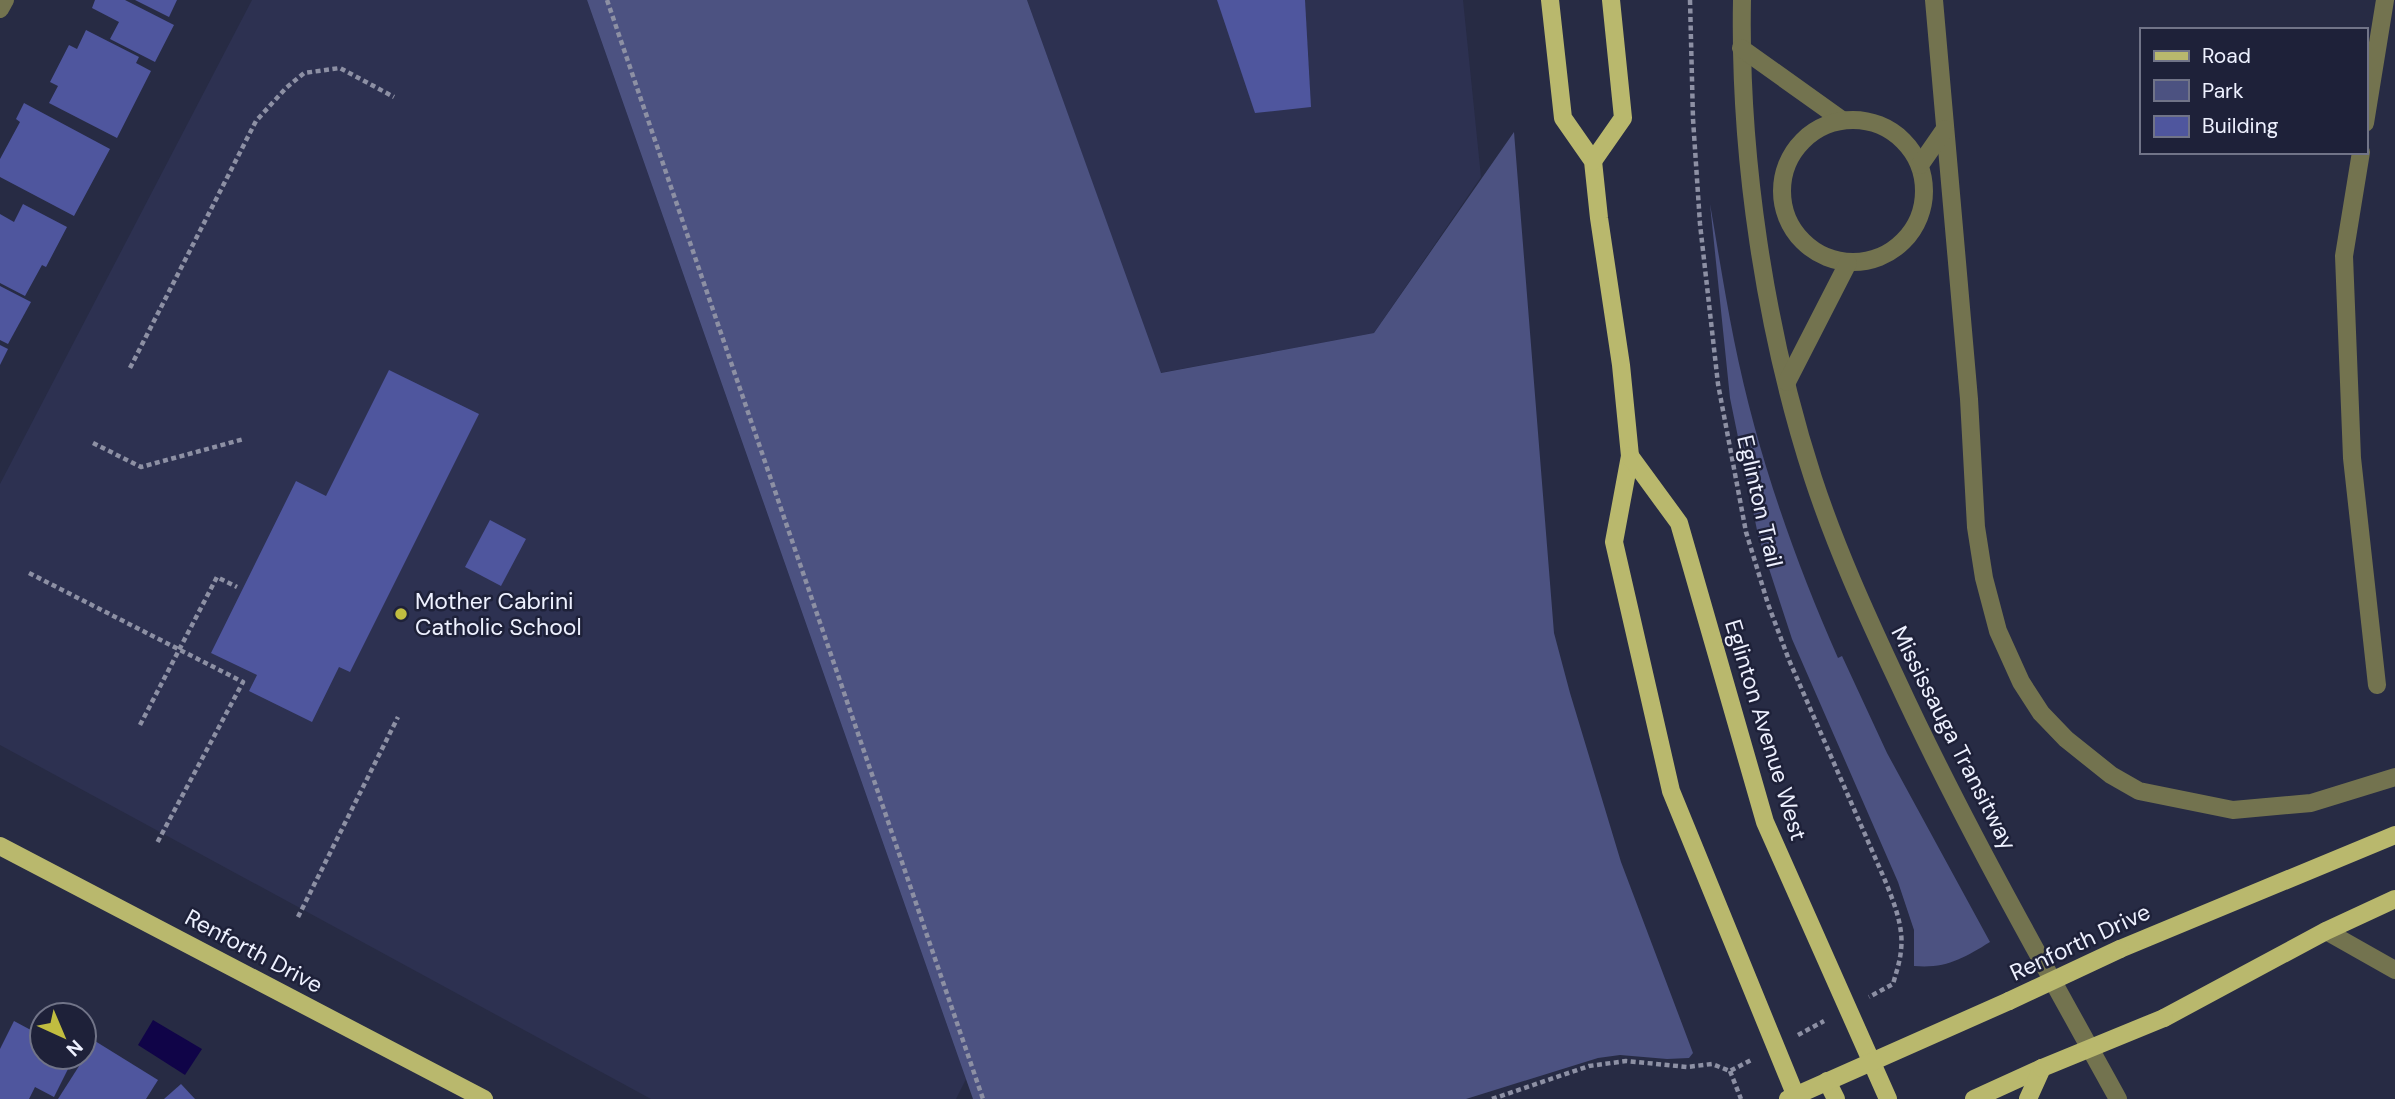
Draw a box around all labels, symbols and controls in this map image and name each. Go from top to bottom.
legend [2140,28,2367,154]
text: Road [2202,42,2251,70]
text: Park [2202,77,2244,105]
text: Building [2202,112,2279,140]
street label: Eglinton Trail [1730,432,1790,570]
place label: Mother Cabrini Catholic School [415,586,582,642]
marker: Mother Cabrini Catholic School [393,606,409,622]
street label: Eglinton Avenue West [1718,616,1814,844]
street label: Mississauga Transitway [1884,621,2024,855]
street label: Renforth Drive [2005,896,2155,988]
street label: Renforth Drive [180,902,328,1000]
north arrow [28,1001,98,1071]
text: N [61,1034,88,1062]

